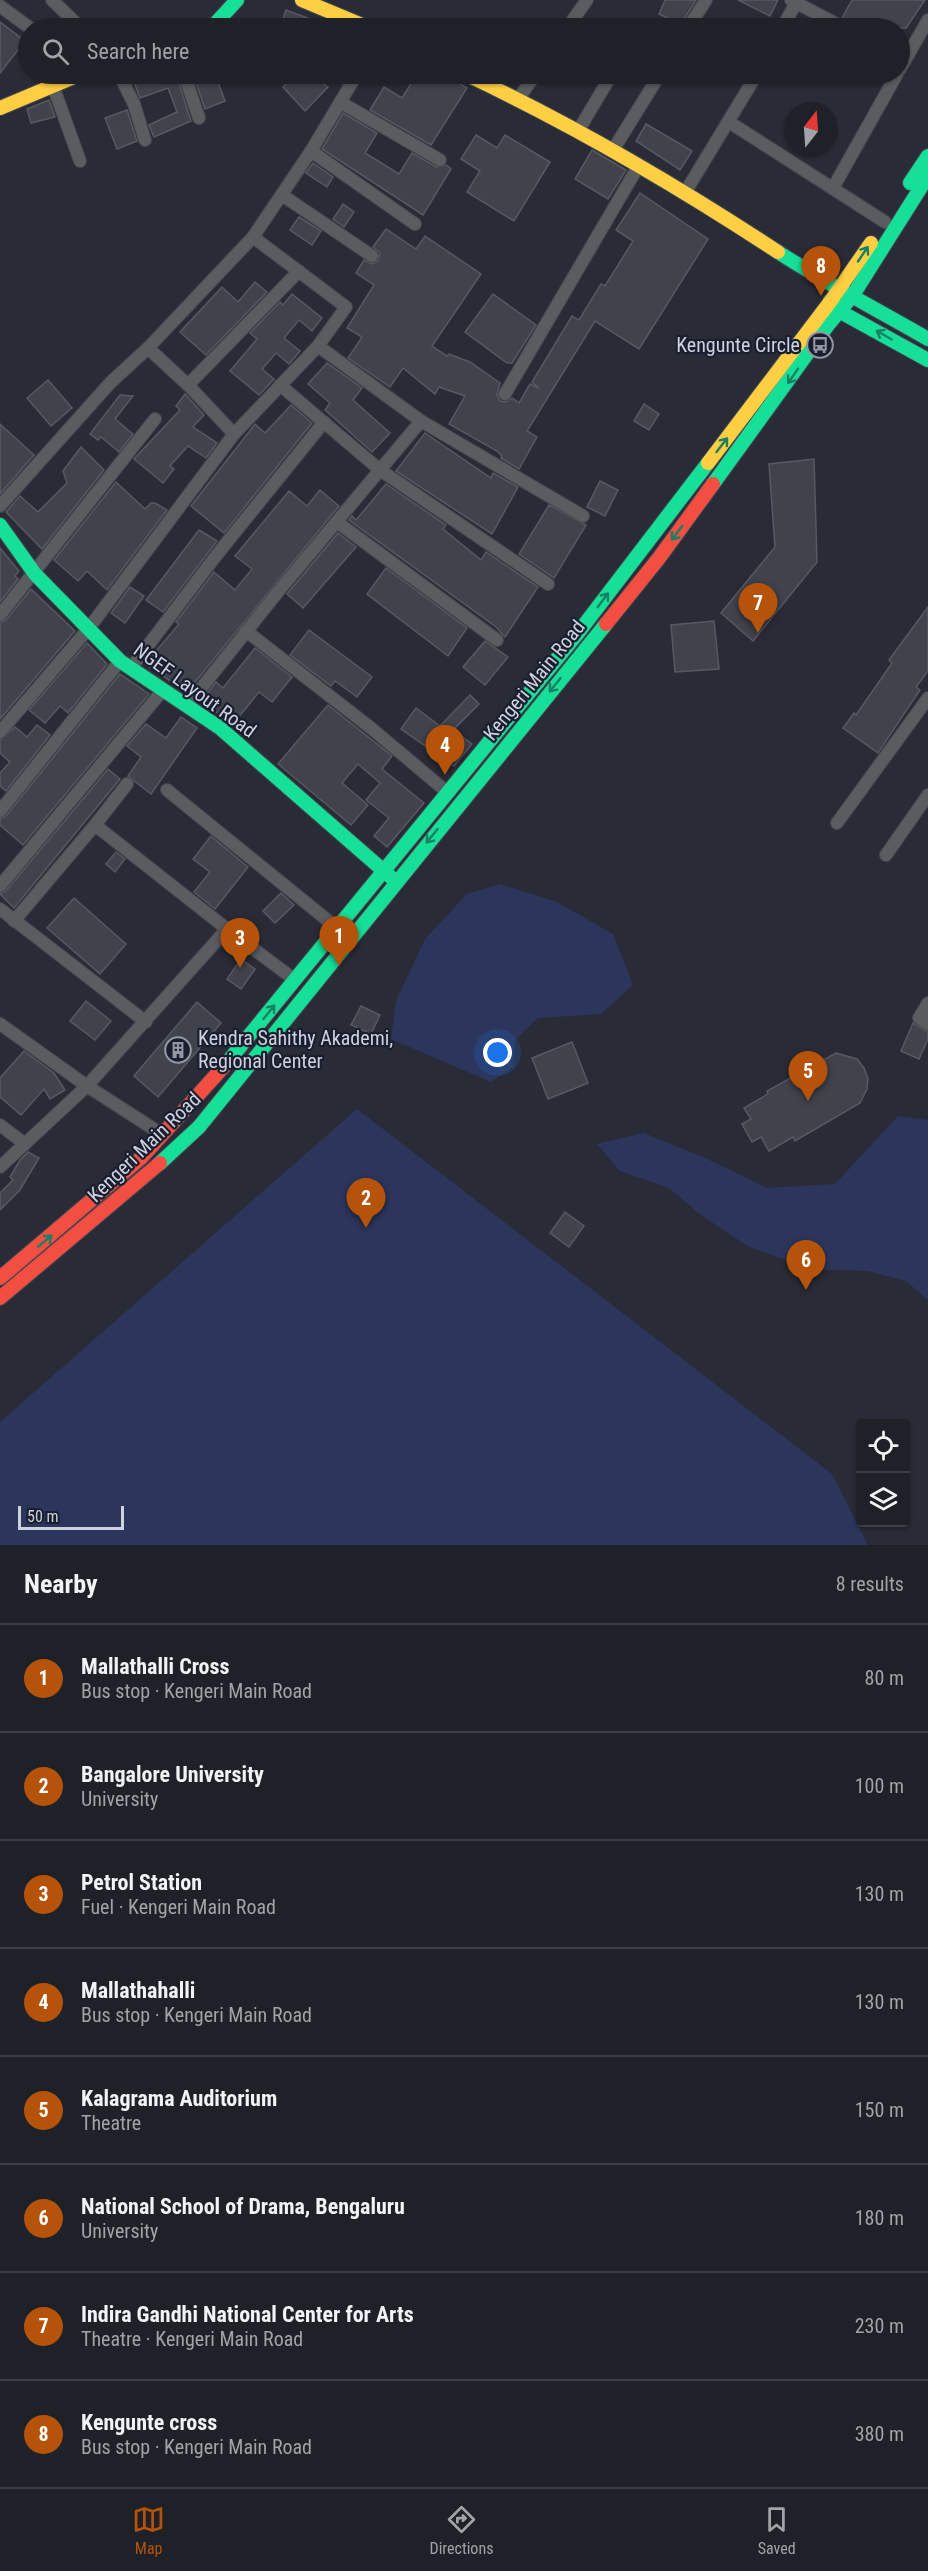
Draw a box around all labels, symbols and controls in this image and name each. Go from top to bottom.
search box [18,18,910,84]
icon: search [39,35,72,68]
text: Search here [87,39,189,64]
north arrow [784,102,838,156]
pin: 8 [802,246,840,296]
one-way arrow [858,246,870,263]
one-way arrow [876,329,893,341]
bus stop icon: Kengunte Circle [805,330,835,360]
place label: Kengunte Circle [676,333,800,357]
one-way arrow [787,367,799,383]
one-way arrow [715,437,728,453]
one-way arrow [671,524,684,540]
pin: 7 [738,584,777,633]
one-way arrow [597,592,610,608]
street label: Kengeri Main Road [478,615,590,745]
street label: NGEF Layout Road [129,637,261,743]
one-way arrow [548,677,562,692]
pin: 4 [426,726,464,775]
one-way arrow [426,828,439,844]
pin: 1 [320,916,358,966]
pin: 3 [220,918,260,968]
one-way arrow [263,1005,276,1021]
place label: Kendra Sahithy Akademi, Regional Center [198,1026,393,1073]
building icon: Kendra Sahithy Akademi, Regional Center [163,1035,193,1065]
your location [483,1038,512,1067]
pin: 5 [788,1052,828,1101]
street label: Kengeri Main Road [82,1087,206,1207]
pin: 2 [346,1178,386,1228]
one-way arrow [37,1235,53,1248]
pin: 6 [786,1240,826,1290]
map controls [856,1419,910,1527]
button: locate [856,1419,910,1473]
button: layers [856,1473,910,1527]
scale bar [18,1503,124,1530]
text: 50 m [27,1507,59,1526]
text: Nearby [24,1569,98,1599]
text: 8 results [836,1572,904,1596]
text: Mallathalli Cross [81,1654,230,1679]
text: 1 [38,1666,49,1690]
text: 80 m [865,1666,904,1690]
text: Bus stop · Kengeri Main Road [81,1679,312,1703]
text: Bangalore University [81,1762,264,1787]
text: 2 [38,1774,49,1798]
text: 100 m [855,1774,904,1798]
text: University [81,1787,158,1811]
text: Petrol Station [81,1870,202,1895]
text: 3 [38,1882,49,1906]
text: 130 m [855,1882,904,1906]
text: Fuel · Kengeri Main Road [81,1895,276,1919]
text: Mallathahalli [81,1978,195,2003]
text: 4 [38,1990,49,2014]
text: 130 m [855,1990,904,2014]
text: Bus stop · Kengeri Main Road [81,2003,312,2027]
text: Kalagrama Auditorium [81,2086,277,2111]
text: 5 [38,2098,49,2122]
text: 150 m [855,2098,904,2122]
text: Theatre [81,2111,141,2135]
text: National School of Drama, Bengaluru [81,2194,405,2219]
text: 6 [38,2206,49,2230]
text: 180 m [855,2206,904,2230]
text: University [81,2219,158,2243]
text: Indira Gandhi National Center for Arts [81,2302,414,2327]
text: 7 [38,2314,49,2338]
text: 230 m [855,2314,904,2338]
text: Theatre · Kengeri Main Road [81,2327,303,2351]
text: Kengunte cross [81,2410,217,2435]
text: 8 [38,2422,49,2446]
text: 380 m [855,2422,904,2446]
text: Bus stop · Kengeri Main Road [81,2435,312,2459]
tab: Map [132,2503,165,2558]
tab: Directions [430,2503,493,2558]
tab: Saved [758,2503,796,2558]

